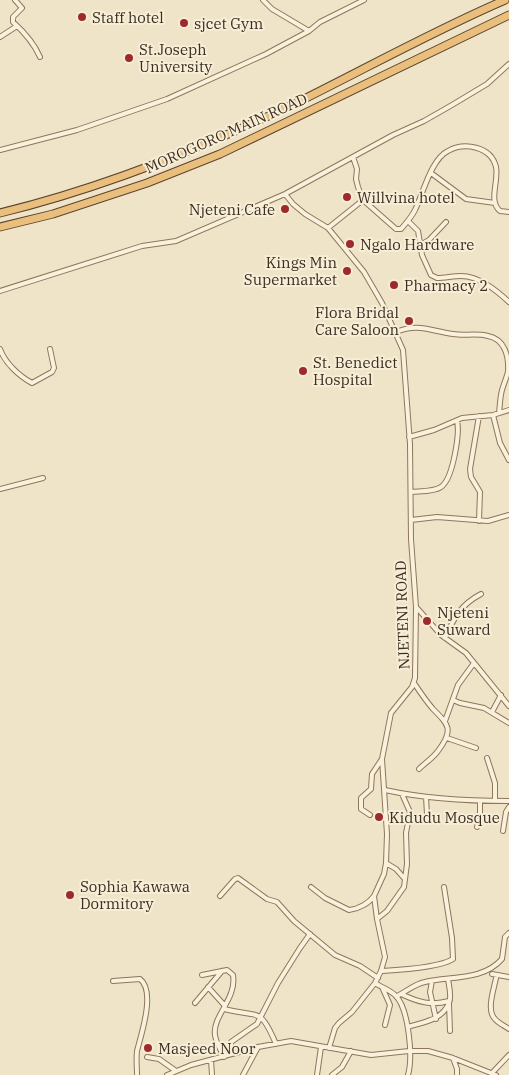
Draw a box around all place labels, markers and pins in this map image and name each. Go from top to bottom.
place label: Staff hotel [92,8,164,27]
marker: Staff hotel [76,11,88,23]
place label: sjcet Gym [194,14,263,33]
marker: sjcet Gym [178,17,190,29]
place label: St.Joseph University [139,40,212,76]
marker: St.Joseph University [123,52,135,64]
place label: Willvina hotel [357,188,455,207]
marker: Willvina hotel [341,191,353,203]
place label: Njeteni Cafe [189,200,275,219]
marker: Njeteni Cafe [279,203,291,215]
place label: Ngalo Hardware [360,235,474,254]
marker: Ngalo Hardware [344,238,356,250]
place label: Kings Min Supermarket [244,253,337,289]
marker: Kings Min Supermarket [341,265,353,277]
place label: Pharmacy 2 [404,276,488,295]
marker: Pharmacy 2 [388,279,400,291]
place label: Flora Bridal Care Saloon [315,303,399,339]
marker: Flora Bridal Care Saloon [403,315,415,327]
place label: St. Benedict Hospital [313,353,398,389]
marker: St. Benedict Hospital [297,365,309,377]
place label: Njeteni Suward [437,603,491,639]
marker: Njeteni Suward [421,615,433,627]
place label: Kidudu Mosque [389,808,500,827]
marker: Kidudu Mosque [373,811,385,823]
place label: Sophia Kawawa Dormitory [80,877,190,913]
marker: Sophia Kawawa Dormitory [64,889,76,901]
place label: Masjeed Noor [158,1039,256,1058]
marker: Masjeed Noor [142,1042,154,1054]

